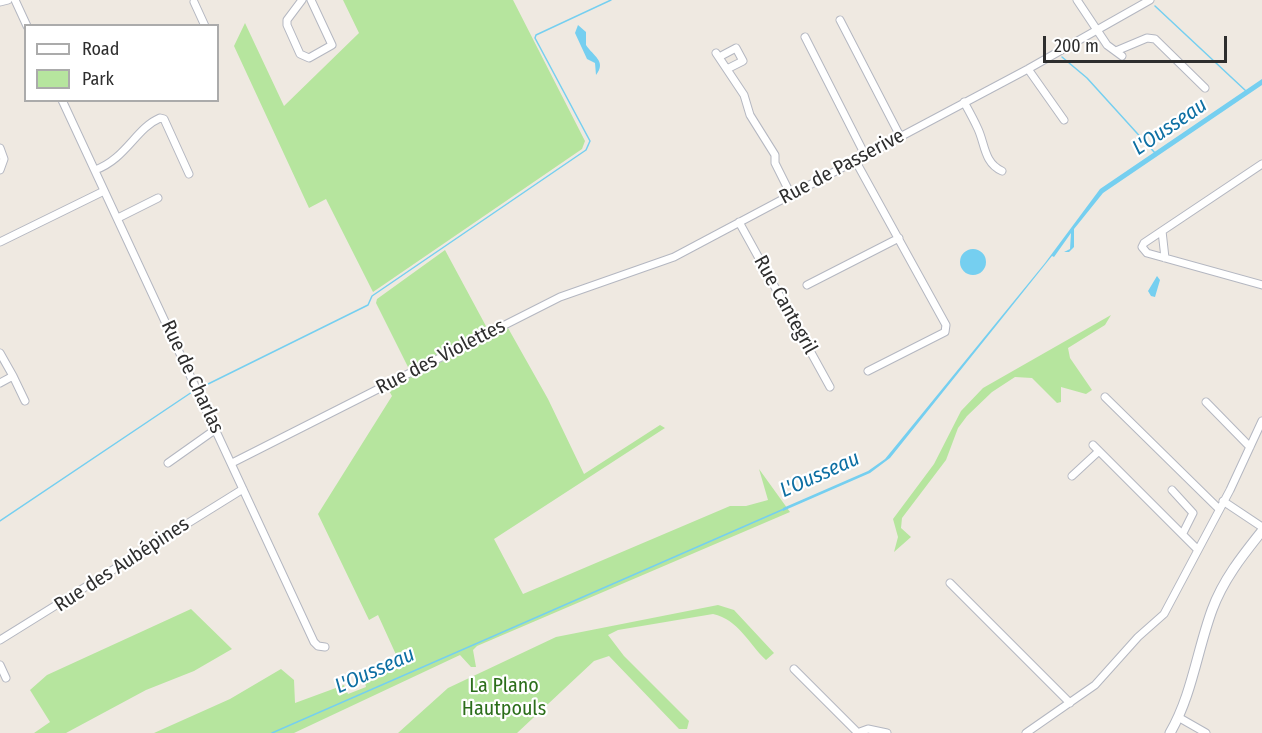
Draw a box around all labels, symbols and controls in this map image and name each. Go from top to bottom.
legend [24,24,219,102]
scale bar [1046,24,1230,62]
text: 200 m [1054,35,1099,57]
text: Road [82,38,119,60]
text: Park [82,68,114,90]
water label: L'Ousseau [1128,93,1212,161]
street label: Rue de Passerive [776,124,908,210]
street label: Rue Cantegril [748,251,822,359]
street label: Rue des Violettes [372,314,510,400]
street label: Rue de Charlas [155,317,229,437]
water label: L'Ousseau [776,446,864,504]
street label: Rue des Aubépines [50,512,194,618]
water label: L'Ousseau [331,642,419,700]
park label: La Plano Hautpouls [462,674,546,721]

